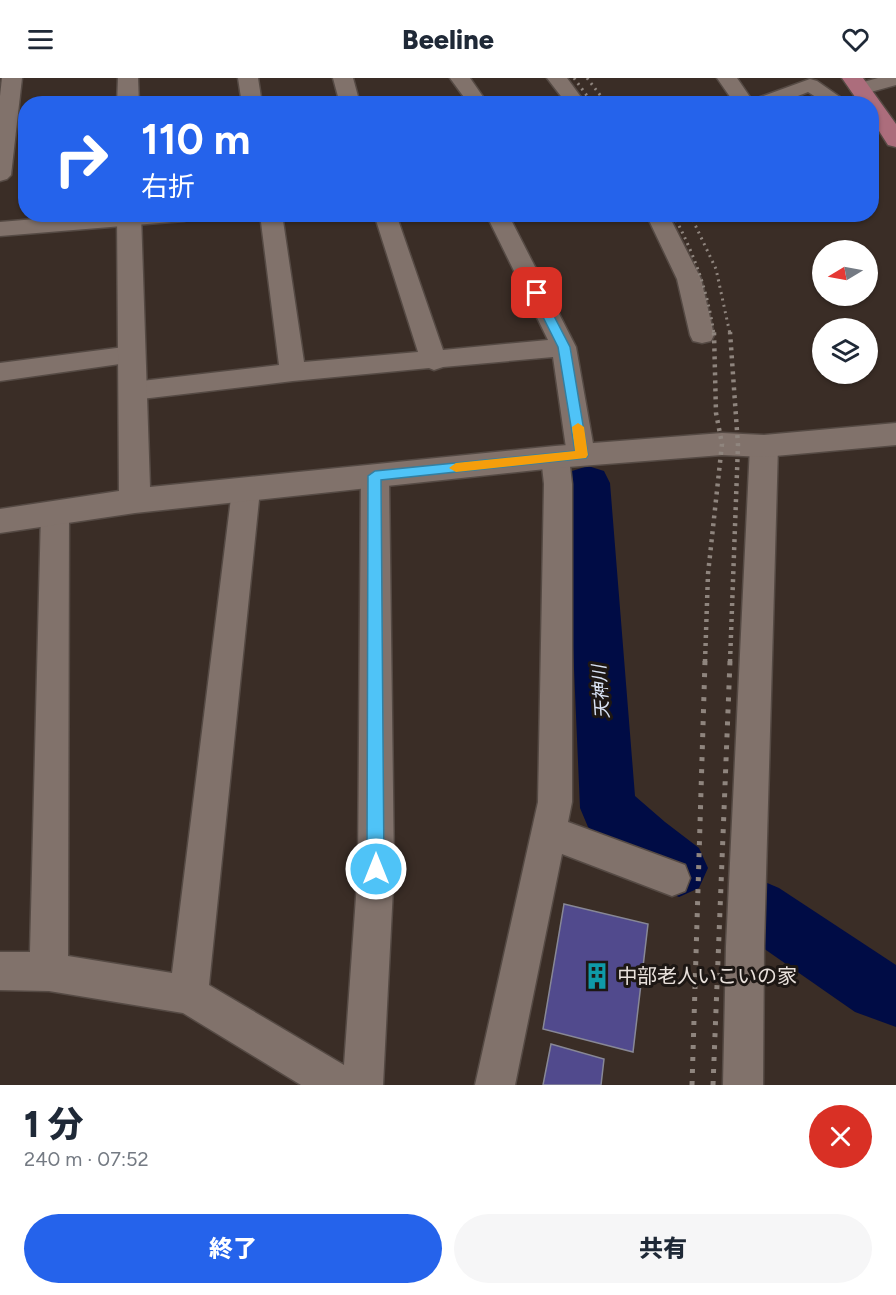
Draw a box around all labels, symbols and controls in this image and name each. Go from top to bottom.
icon: menu [24,23,57,56]
text: Beeline [402,23,494,56]
icon: heart [839,23,872,56]
text: 110 m [141,114,250,165]
icon: right [42,120,120,198]
text: 右折 [141,170,195,203]
north arrow [812,240,878,306]
map controls [812,240,878,384]
pin [511,267,562,318]
icon: arrive [520,276,553,309]
button: layers [812,318,878,384]
water label: 天神川 [588,662,614,720]
position arrow [344,837,408,901]
building icon: 中部老人いこいの家 [582,961,612,991]
place label: 中部老人いこいの家 [617,964,797,988]
text: 1 分 [24,1103,84,1146]
button: close [809,1105,872,1168]
text: 240 m · 07:52 [24,1147,149,1171]
button: 終了 [24,1214,442,1283]
button: 共有 [454,1214,872,1283]

